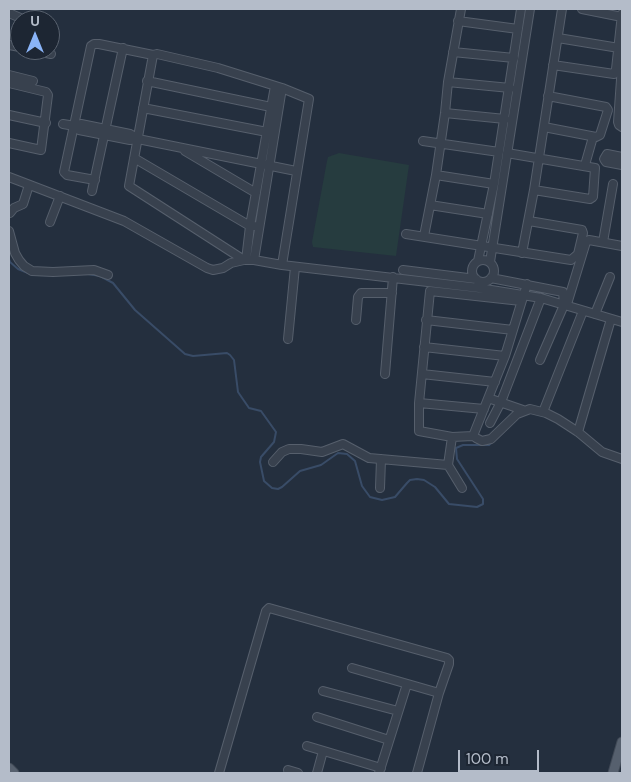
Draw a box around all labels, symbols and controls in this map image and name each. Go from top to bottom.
north arrow [10,10,60,60]
text: U [30,12,40,30]
scale bar [461,740,542,772]
text: 100 m [466,749,509,769]

